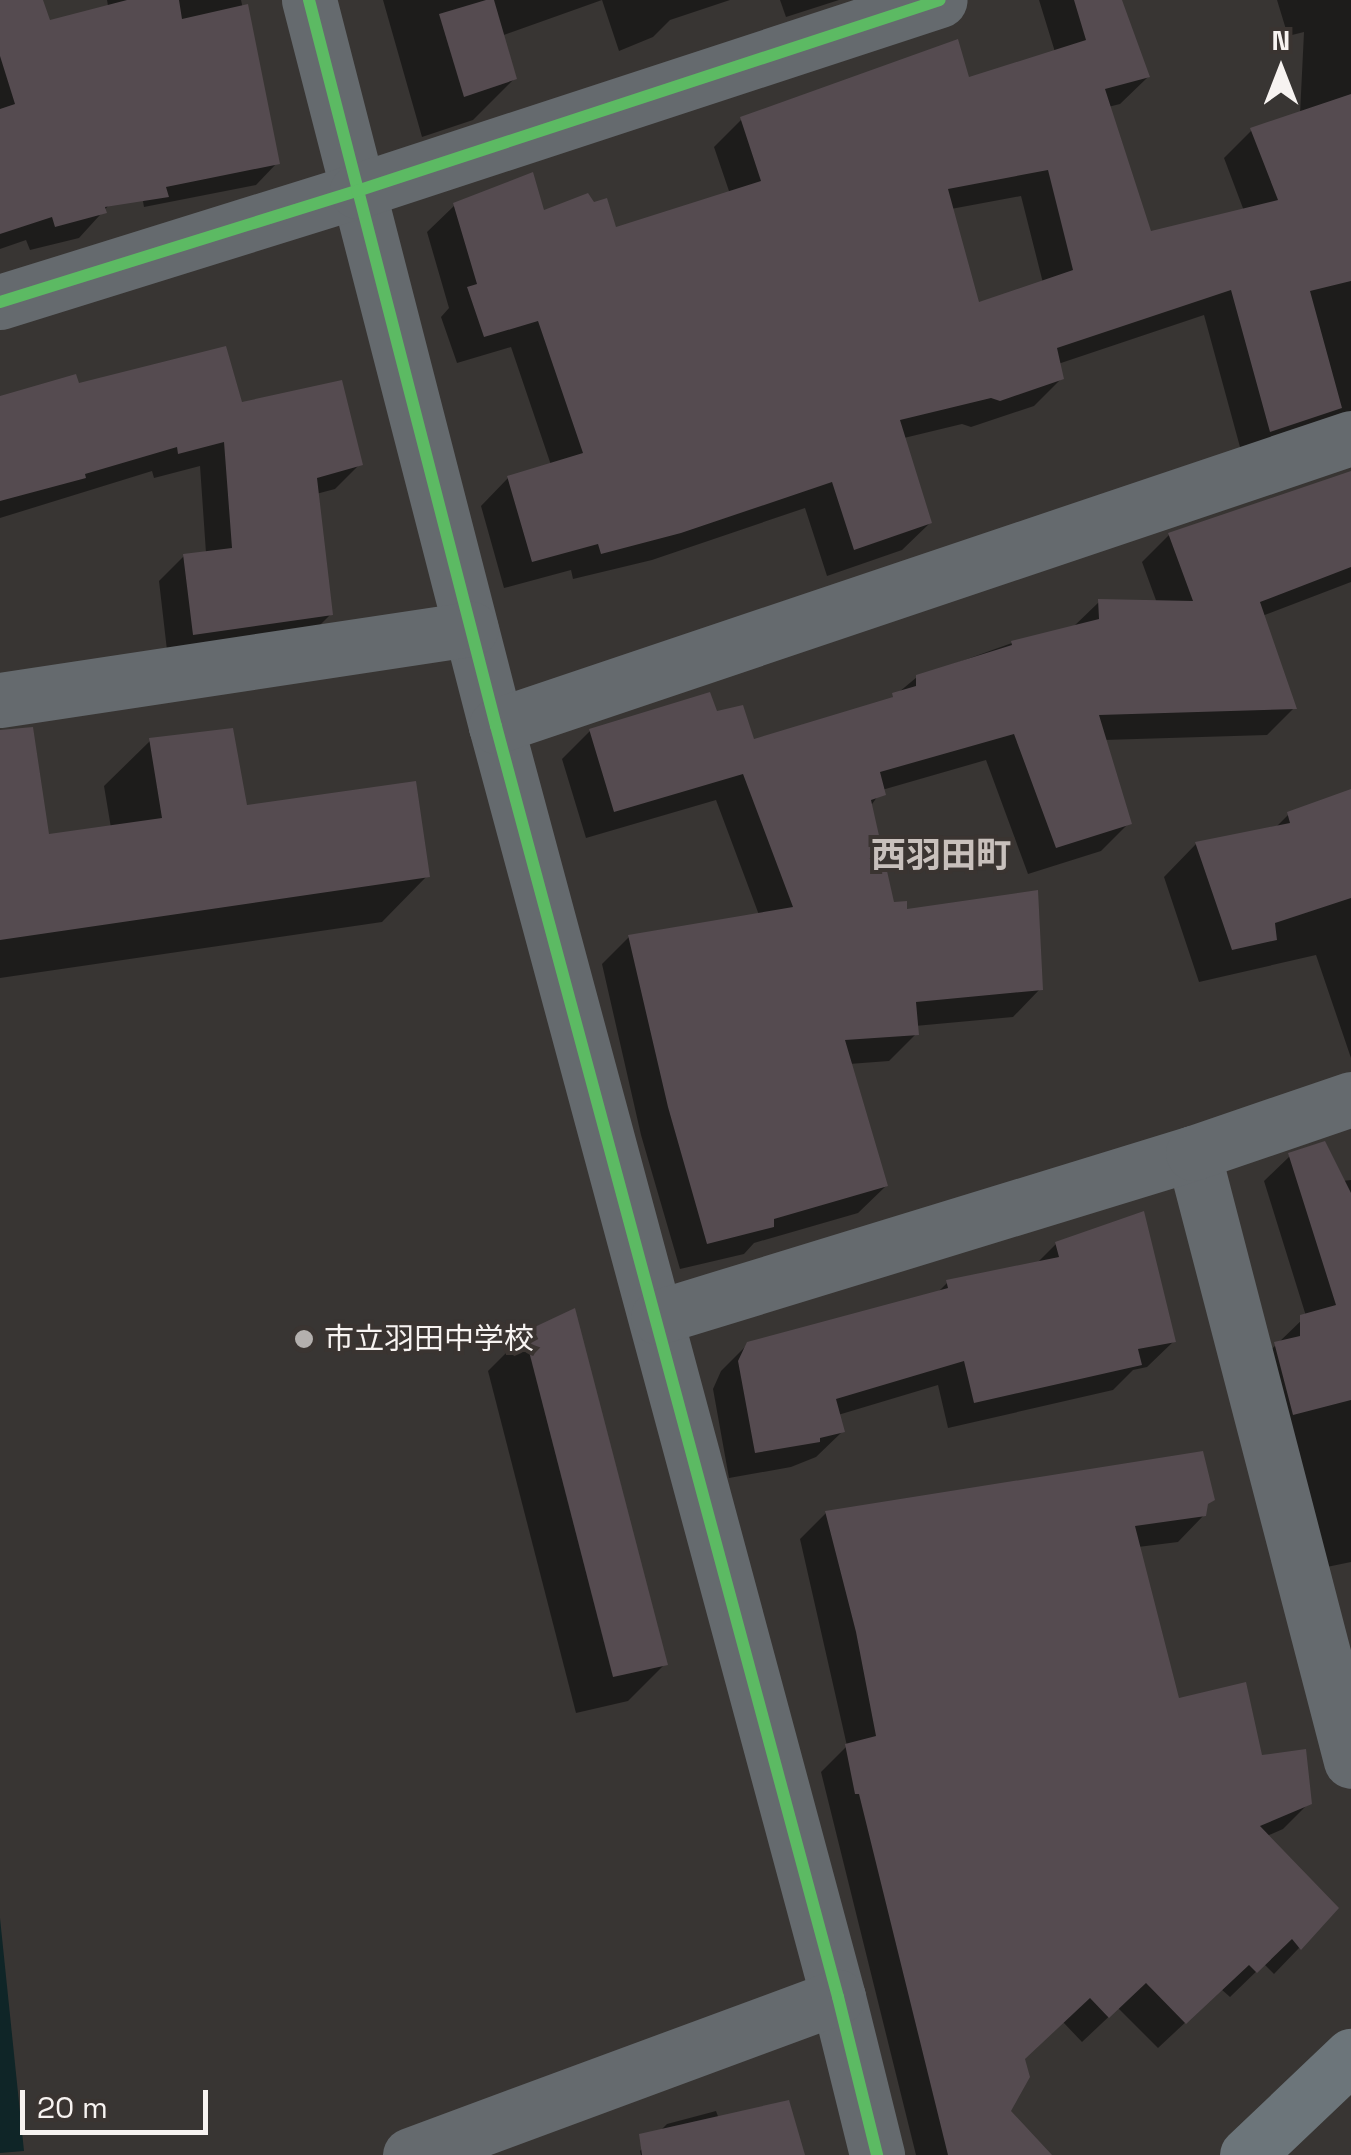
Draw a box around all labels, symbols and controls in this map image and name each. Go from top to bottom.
north arrow [1231,20,1331,120]
text: N [1272,22,1290,58]
district label: 西羽田町 [871,834,1011,876]
place label: 市立羽田中学校 [324,1321,534,1357]
marker: 市立羽田中学校 [293,1328,315,1350]
scale bar [25,2070,212,2132]
text: 20 m [37,2088,108,2127]

